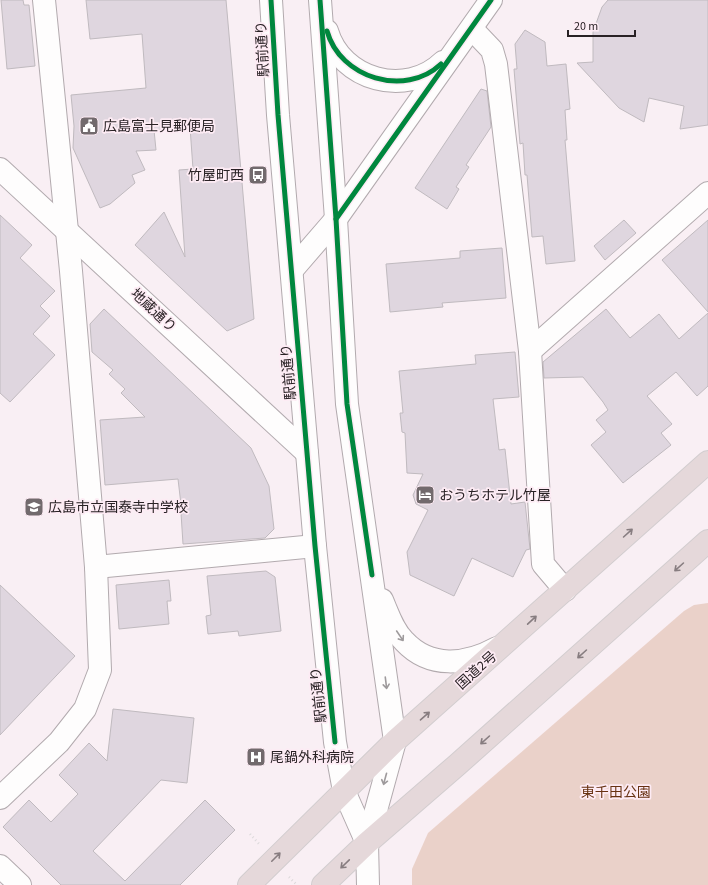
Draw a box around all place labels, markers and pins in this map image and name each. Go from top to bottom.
public building icon: 広島富士見郵便局 [78,115,100,137]
place label: 広島富士見郵便局 [103,117,215,137]
bus stop icon: 竹屋町西 [247,164,269,186]
place label: 竹屋町西 [188,166,244,186]
hotel icon: おうちホテル竹屋 [414,484,436,506]
place label: おうちホテル竹屋 [439,486,551,506]
school or university icon: 広島市立国泰寺中学校 [23,496,45,518]
place label: 広島市立国泰寺中学校 [48,498,188,518]
hospital icon: 尾鍋外科病院 [245,746,267,768]
place label: 尾鍋外科病院 [270,748,354,768]

